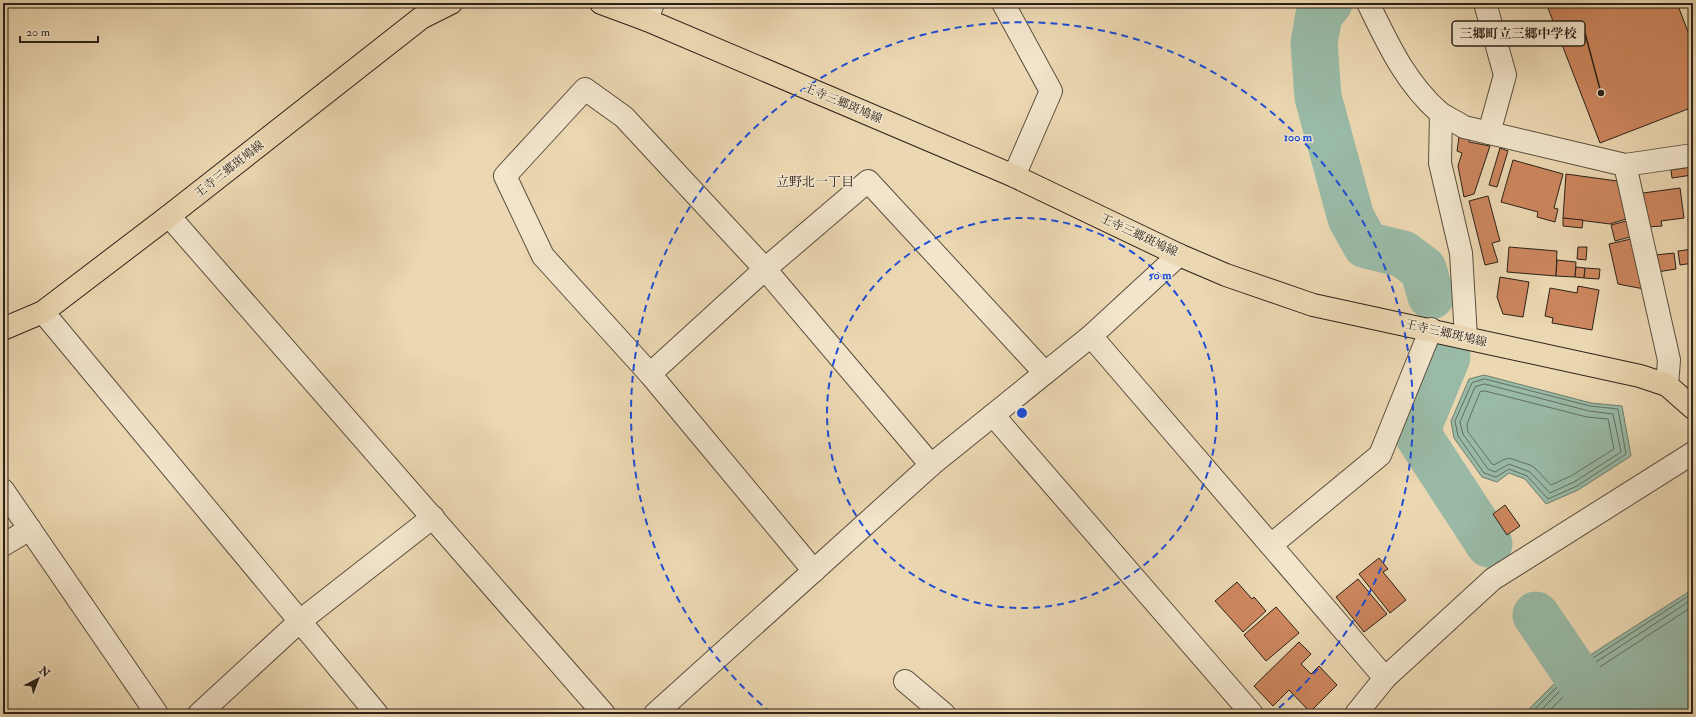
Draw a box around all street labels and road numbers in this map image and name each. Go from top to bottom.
street label: 王寺三郷斑鳩線 [801,80,884,127]
street label: 王寺三郷斑鳩線 [192,138,267,201]
street label: 王寺三郷斑鳩線 [1098,211,1180,260]
street label: 王寺三郷斑鳩線 [1403,317,1489,350]

